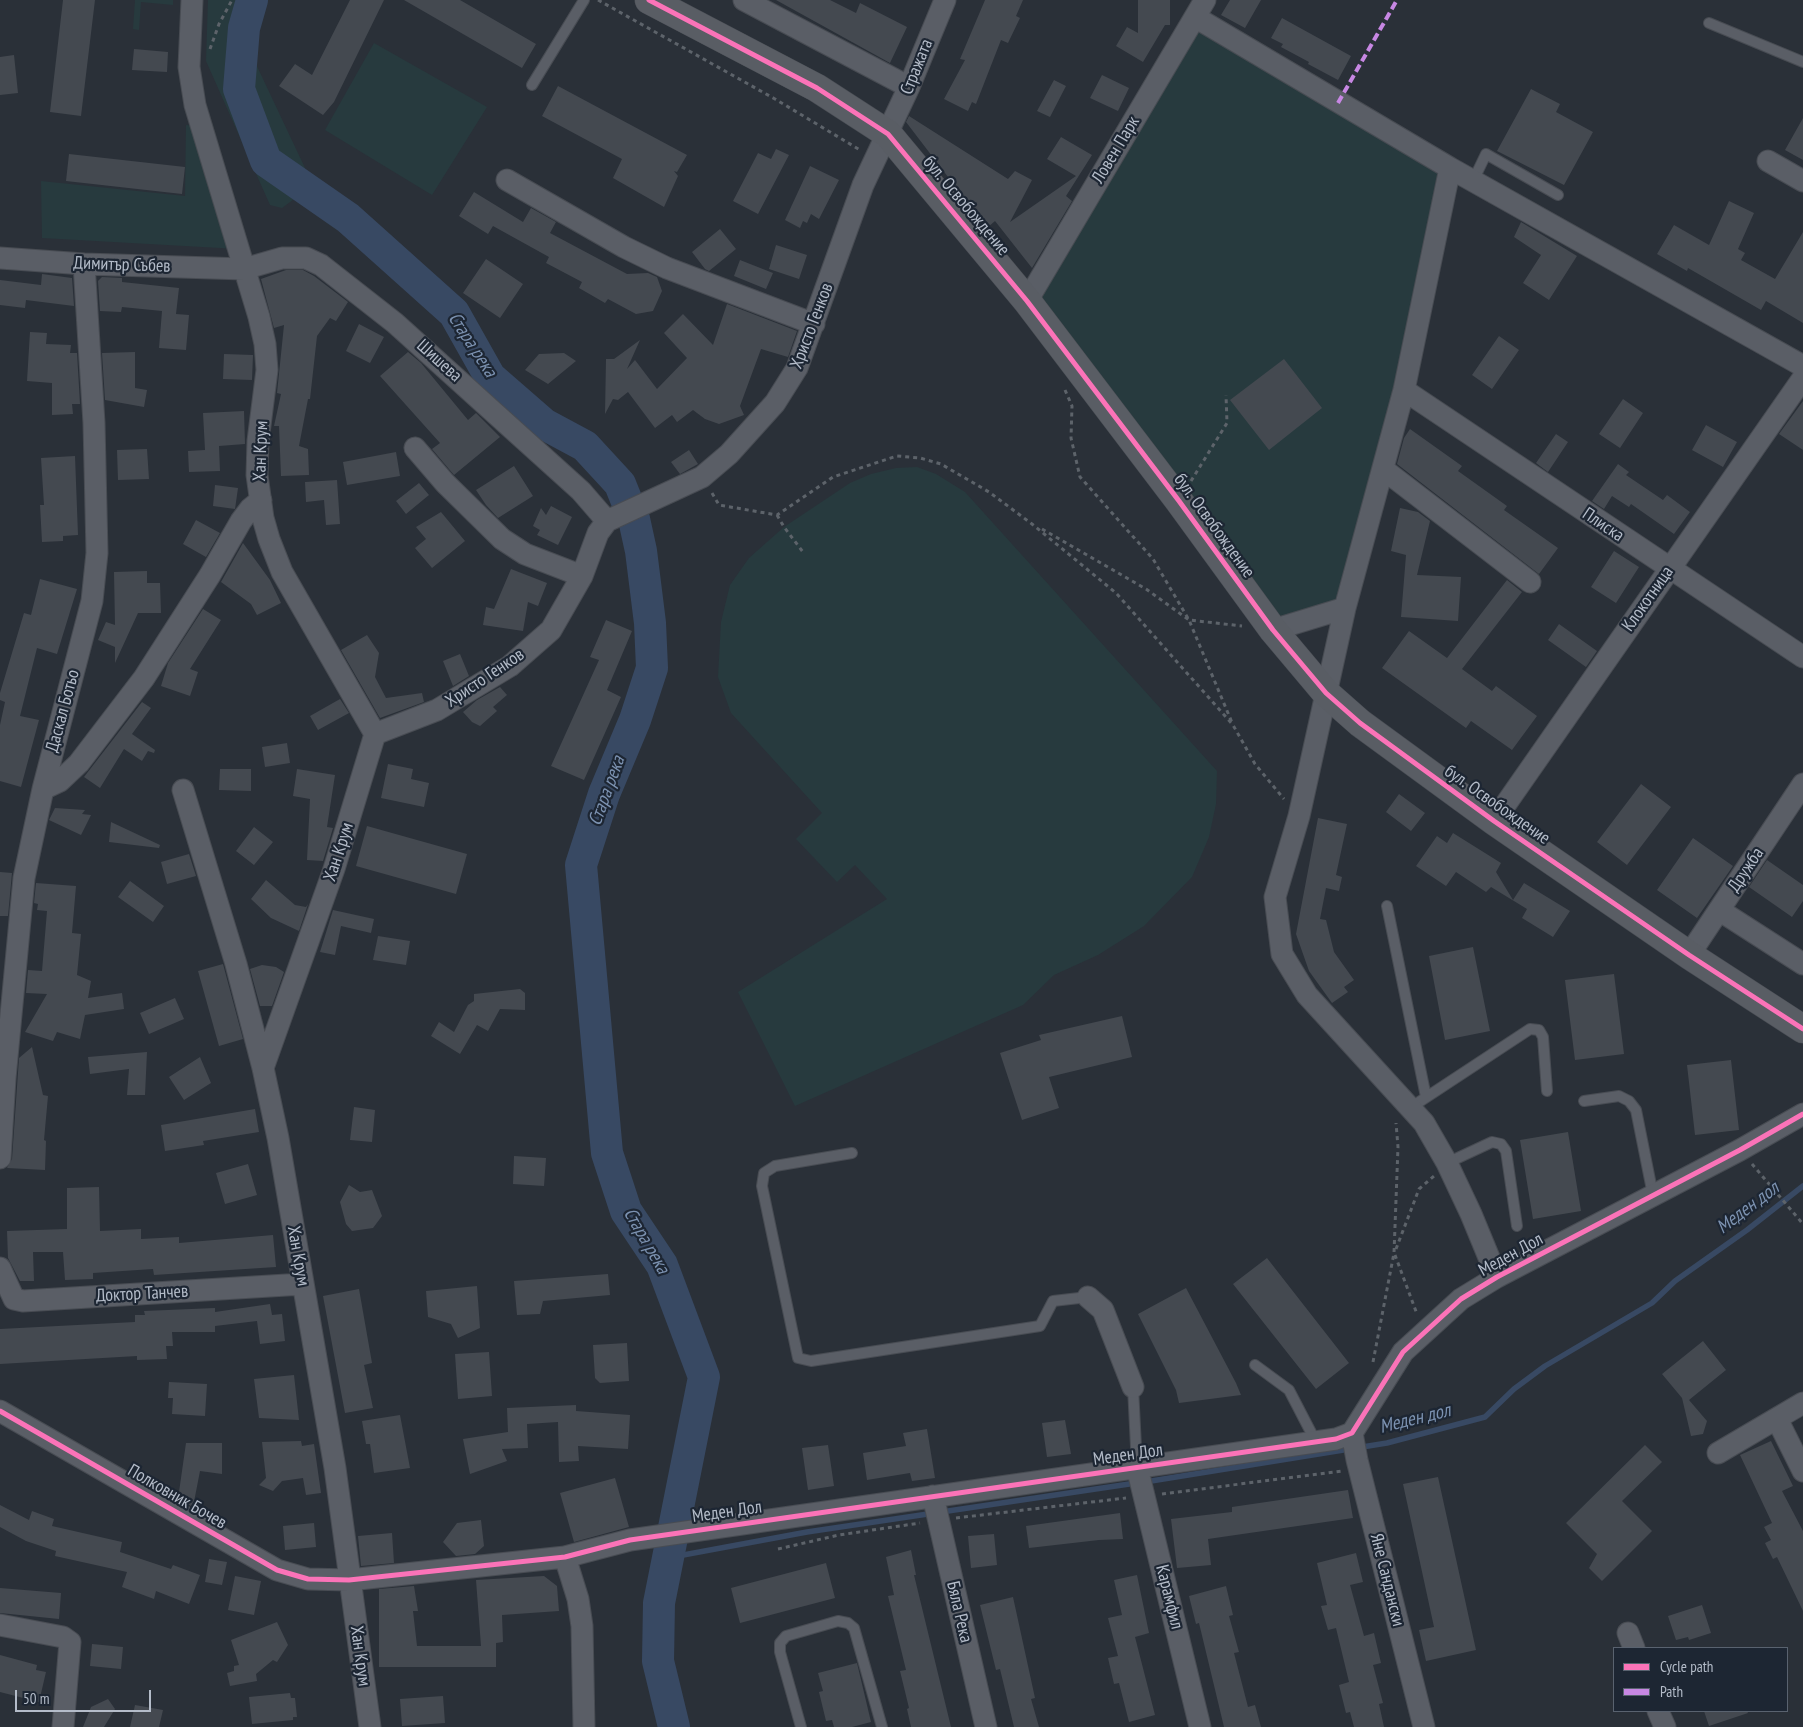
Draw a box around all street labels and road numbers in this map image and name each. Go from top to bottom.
street label: Стражата [896,36,938,98]
street label: Ловен Парк [1088,112,1144,188]
street label: бул. Освобождение [918,152,1014,260]
street label: Димитър Събев [73,253,171,277]
street label: Христо Генков [786,280,838,372]
street label: Шишева [412,335,466,387]
street label: Хан Крум [249,420,273,482]
street label: бул. Освобождение [1169,470,1259,582]
street label: Плиска [1578,503,1628,547]
street label: Клокотница [1618,562,1678,636]
street label: Христо Генков [442,644,528,712]
street label: Даскал Ботьо [42,667,84,755]
street label: бул. Освобождение [1440,761,1554,849]
street label: Хан Крум [319,820,359,884]
street label: Дружба [1723,844,1769,896]
street label: Хан Крум [282,1224,314,1288]
street label: Меден Дол [1475,1229,1547,1281]
street label: Доктор Танчев [95,1281,189,1307]
street label: Меден Дол [1092,1439,1164,1471]
street label: Полковник Бочев [124,1460,230,1534]
street label: Меден Дол [691,1496,763,1528]
street label: Яне Сандански [1365,1531,1409,1629]
street label: Карамфил [1151,1563,1187,1631]
street label: Бяла Река [941,1579,977,1645]
street label: Хан Крум [345,1625,375,1687]

